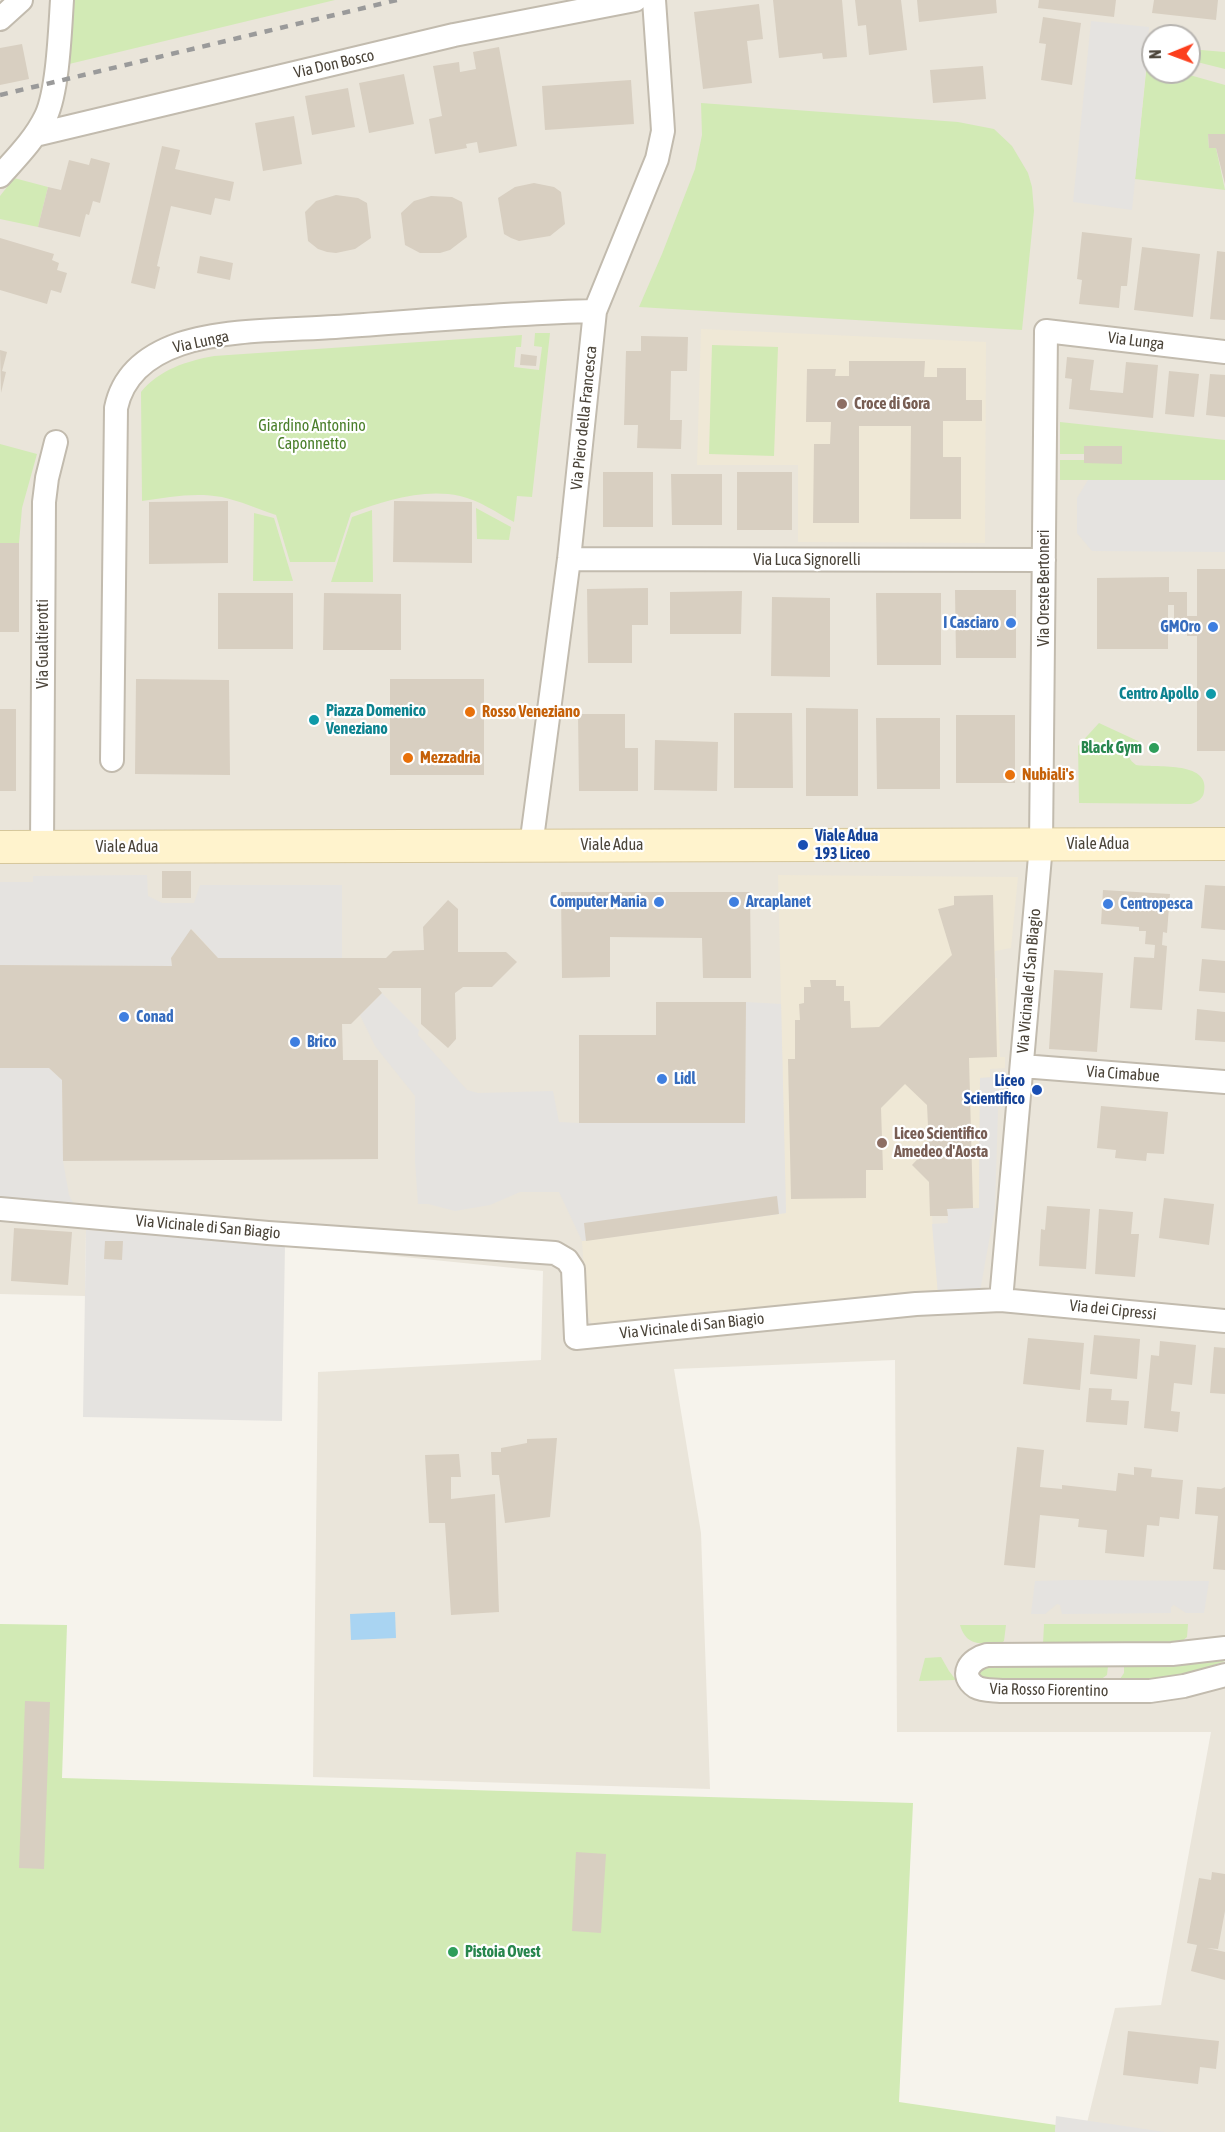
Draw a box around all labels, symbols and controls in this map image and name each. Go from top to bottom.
north arrow [1141,24,1201,84]
street label: Via Don Bosco [292,45,376,83]
text: N [1146,49,1164,59]
street label: Via Lunga [171,327,231,357]
street label: Via Lunga [1107,328,1165,354]
street label: Via Piero della Francesca [567,345,601,491]
place label: Croce di Gora [854,394,930,414]
marker: Croce di Gora [835,397,849,411]
park label: Giardino Antonino Caponnetto [258,416,366,454]
street label: Via Oreste Bertoneri [1034,530,1054,646]
street label: Via Luca Signorelli [753,550,861,570]
street label: Via Gualtierotti [33,599,53,689]
place label: I Casciaro [943,613,999,633]
marker: I Casciaro [1004,616,1018,630]
place label: GMOro [1160,617,1201,637]
marker: GMOro [1206,620,1220,634]
place label: Centro Apollo [1119,684,1199,704]
marker: Centro Apollo [1204,687,1218,701]
place label: Piazza Domenico Veneziano [326,701,426,739]
place label: Rosso Veneziano [482,702,580,722]
marker: Rosso Veneziano [463,705,477,719]
marker: Piazza Domenico Veneziano [307,713,321,727]
place label: Black Gym [1081,738,1142,758]
marker: Black Gym [1147,741,1161,755]
place label: Mezzadria [420,748,480,768]
marker: Mezzadria [401,751,415,765]
place label: Nubiali's [1022,765,1074,785]
marker: Nubiali's [1003,768,1017,782]
place label: Viale Adua 193 Liceo [815,826,878,864]
street label: Viale Adua [1066,834,1130,854]
street label: Viale Adua [580,835,644,855]
street label: Viale Adua [95,837,159,857]
marker: Viale Adua 193 Liceo [796,838,810,852]
place label: Computer Mania [550,892,647,912]
place label: Arcaplanet [746,892,811,912]
place label: Centropesca [1120,894,1193,914]
marker: Computer Mania [652,895,666,909]
marker: Arcaplanet [727,895,741,909]
marker: Centropesca [1101,897,1115,911]
street label: Via Vicinale di San Biagio [1013,908,1045,1054]
place label: Conad [136,1007,174,1027]
marker: Conad [117,1010,131,1024]
place label: Brico [307,1032,336,1052]
marker: Brico [288,1035,302,1049]
street label: Via Cimabue [1086,1062,1160,1086]
place label: Lidl [674,1069,696,1089]
place label: Liceo Scientifico [964,1071,1025,1109]
marker: Lidl [655,1072,669,1086]
marker: Liceo Scientifico [1030,1083,1044,1097]
place label: Liceo Scientifico Amedeo d'Aosta [894,1124,988,1162]
marker: Liceo Scientifico Amedeo d'Aosta [875,1136,889,1150]
street label: Via Vicinale di San Biagio [135,1211,281,1243]
street label: Via dei Cipressi [1069,1296,1157,1324]
street label: Via Vicinale di San Biagio [619,1309,765,1343]
street label: Via Rosso Fiorentino [990,1679,1108,1701]
place label: Pistoia Ovest [465,1942,541,1962]
marker: Pistoia Ovest [446,1945,460,1959]

